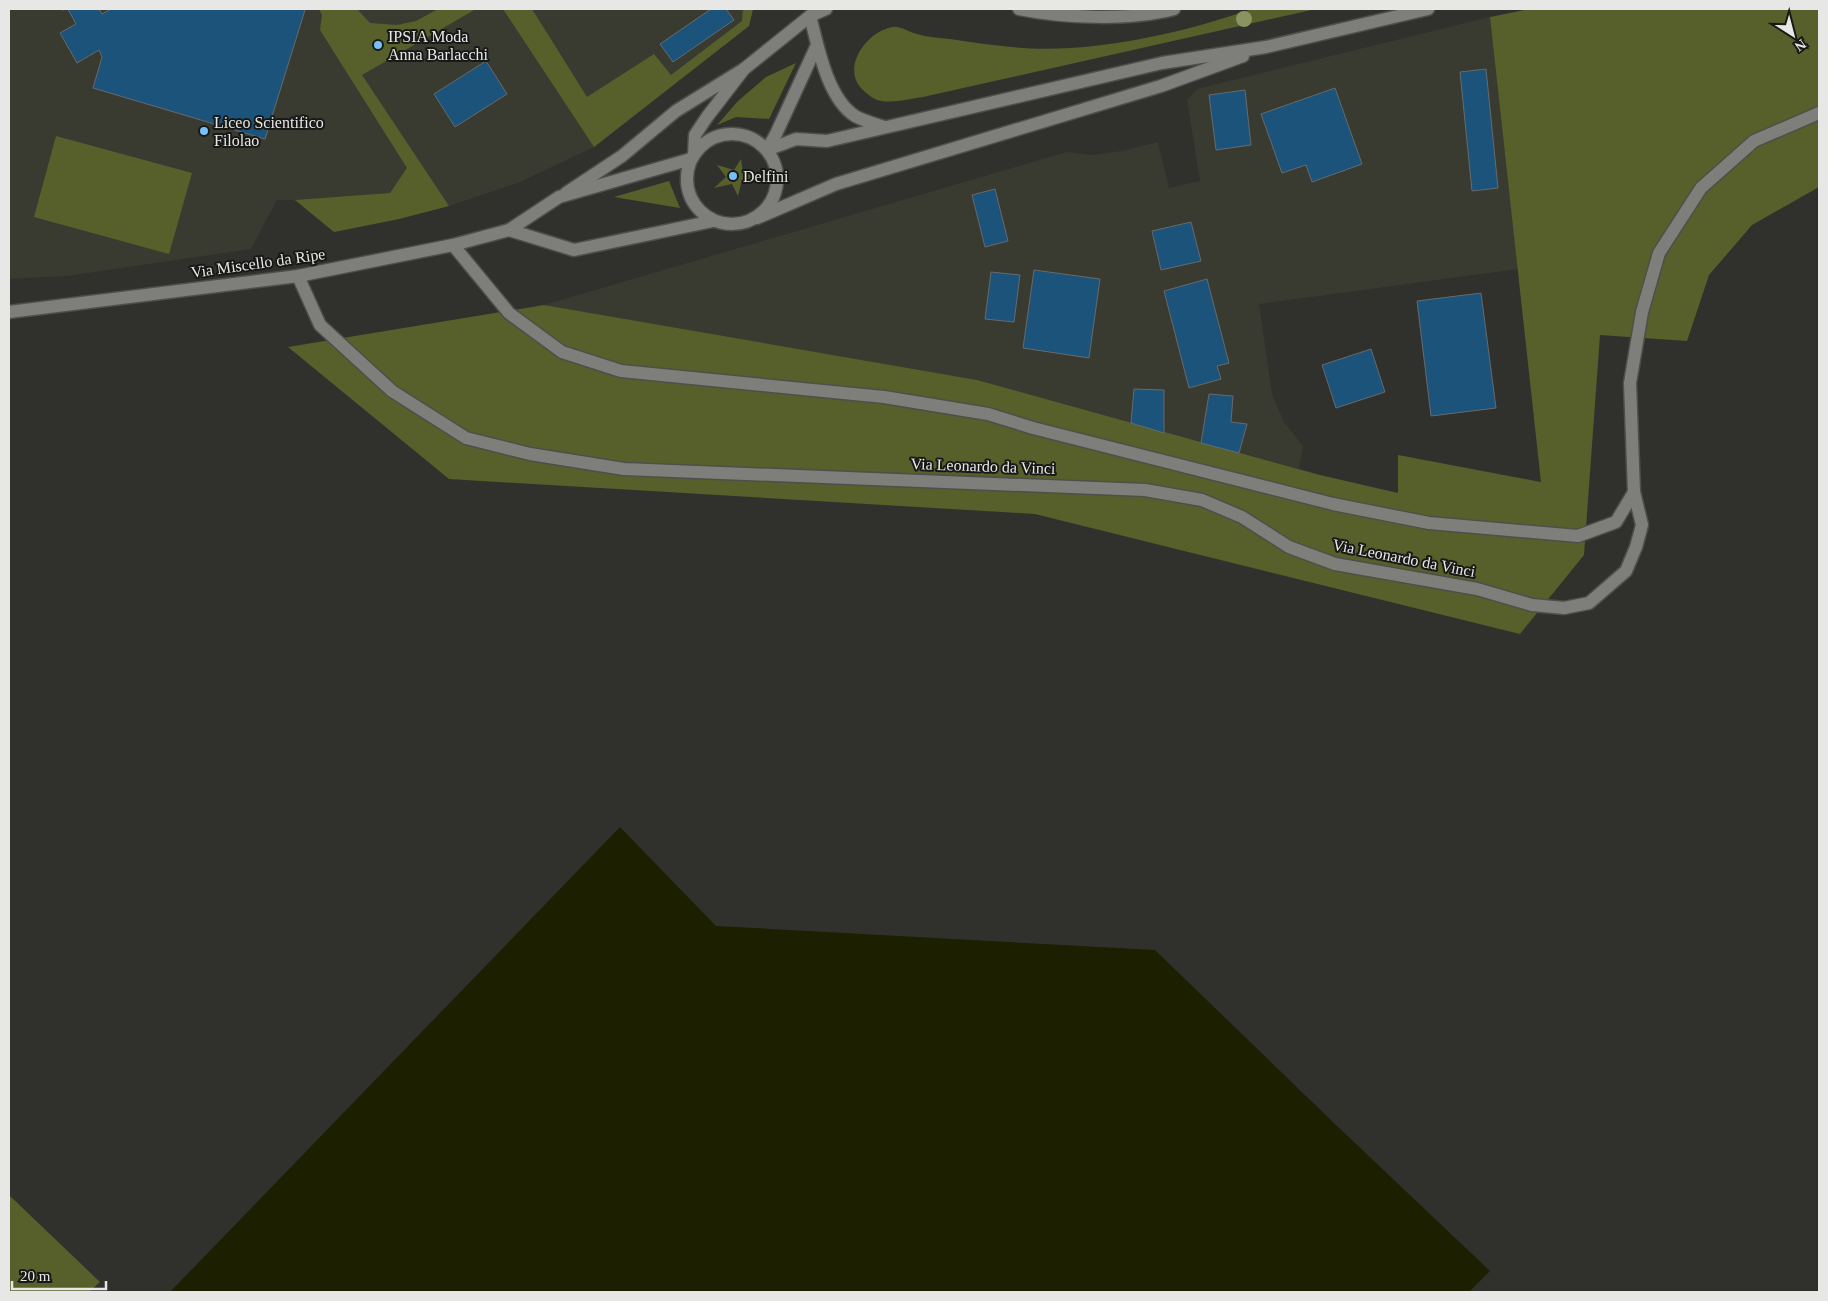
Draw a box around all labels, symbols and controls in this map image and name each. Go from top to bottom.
north arrow [1768,10,1818,60]
place label: IPSIA Moda Anna Barlacchi [388,28,489,63]
text: N [1792,36,1809,54]
marker: IPSIA Moda Anna Barlacchi [372,39,384,51]
place label: Liceo Scientifico Filolao [214,114,324,149]
marker: Liceo Scientifico Filolao [198,125,210,137]
place label: Delfini [743,168,789,185]
marker: Delfini [727,170,739,182]
street label: Via Miscello da Ripe [190,245,326,282]
street label: Via Leonardo da Vinci [910,455,1056,477]
street label: Via Leonardo da Vinci [1331,536,1477,580]
scale bar [12,1258,106,1290]
text: 20 m [20,1268,51,1284]

